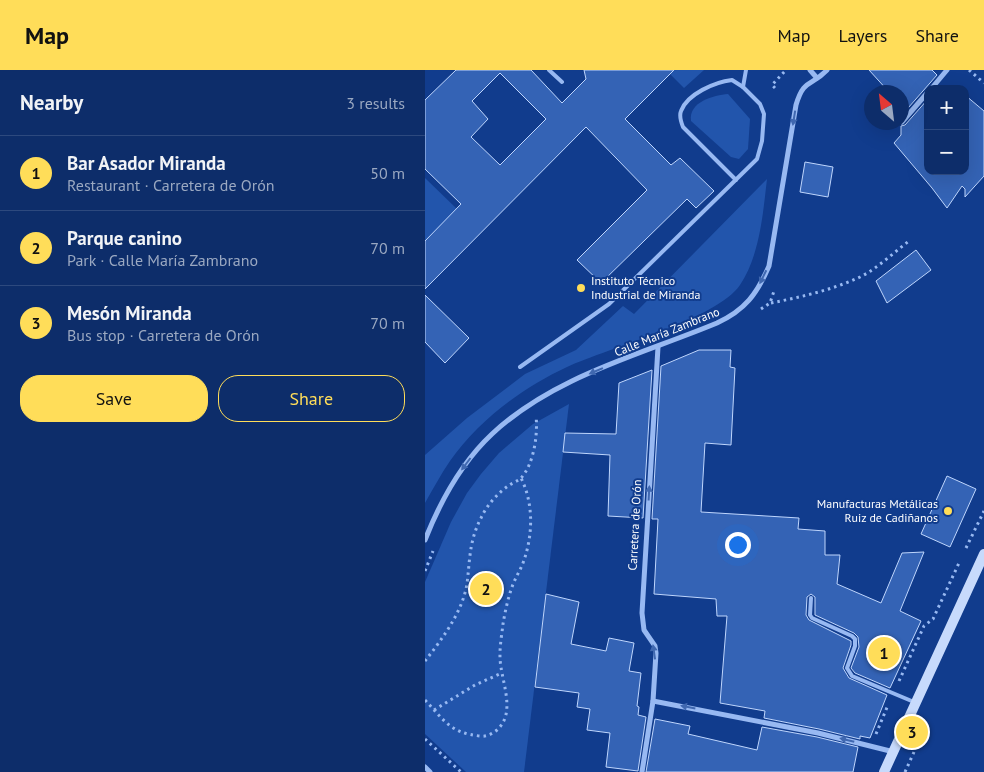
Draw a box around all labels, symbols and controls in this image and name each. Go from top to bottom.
text: Map [25,20,69,51]
text: Map [778,24,810,47]
text: Layers [838,24,887,47]
text: Share [915,24,959,47]
north arrow [864,85,909,130]
map controls [924,85,969,175]
button: + [924,85,969,130]
text: Nearby [20,89,83,116]
text: 3 results [346,93,405,113]
one-way arrow [790,110,798,126]
button: − [924,130,969,175]
text: Bar Asador Miranda [67,151,226,175]
text: 1 [31,163,41,183]
text: 50 m [370,163,405,183]
text: Restaurant · Carretera de Orón [67,175,275,195]
text: Parque canino [67,226,182,250]
text: 2 [31,238,41,258]
text: 70 m [370,238,405,258]
text: Park · Calle María Zambrano [67,250,258,270]
one-way arrow [759,270,767,284]
place label: Instituto Técnico Industrial de Miranda [591,273,701,302]
marker: Instituto Técnico Industrial de Miranda [575,282,587,294]
text: Mesón Miranda [67,301,192,325]
street label: Calle María Zambrano [612,304,722,359]
text: 3 [31,313,41,333]
text: 70 m [370,313,405,333]
text: Bus stop · Carretera de Orón [67,325,260,345]
one-way arrow [589,367,603,375]
button: Save [20,375,208,422]
button: Share [218,375,405,422]
one-way arrow [461,457,472,470]
street label: Carretera de Orón [625,479,644,571]
one-way arrow [645,485,653,501]
place label: Manufacturas Metálicas Ruiz de Cadiñanos [817,496,938,525]
marker: Manufacturas Metálicas Ruiz de Cadiñanos [942,505,954,517]
your location [725,532,751,558]
pin: 2 [470,570,502,608]
pin: 1 [868,634,900,672]
one-way arrow [650,644,658,660]
one-way arrow [679,703,695,711]
pin: 3 [896,713,928,751]
one-way arrow [839,736,854,744]

